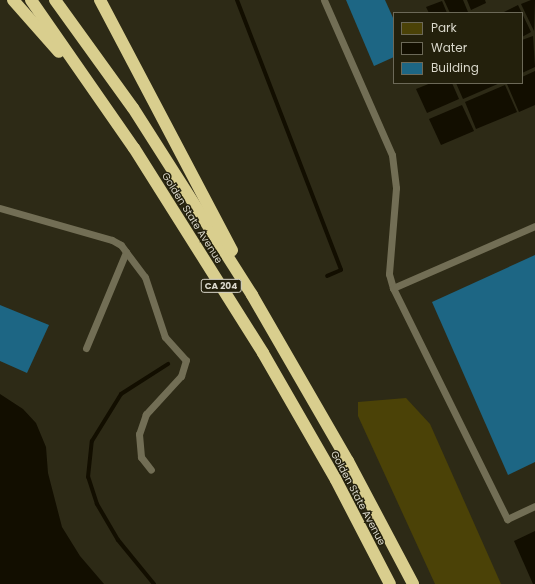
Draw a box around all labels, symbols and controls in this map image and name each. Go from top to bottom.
legend [393,12,523,84]
text: Park [431,19,457,36]
text: Water [431,39,467,56]
text: Building [431,59,479,76]
street label: Golden State Avenue [159,170,225,266]
road number: CA 204 [200,279,242,293]
street label: Golden State Avenue [328,449,388,547]

